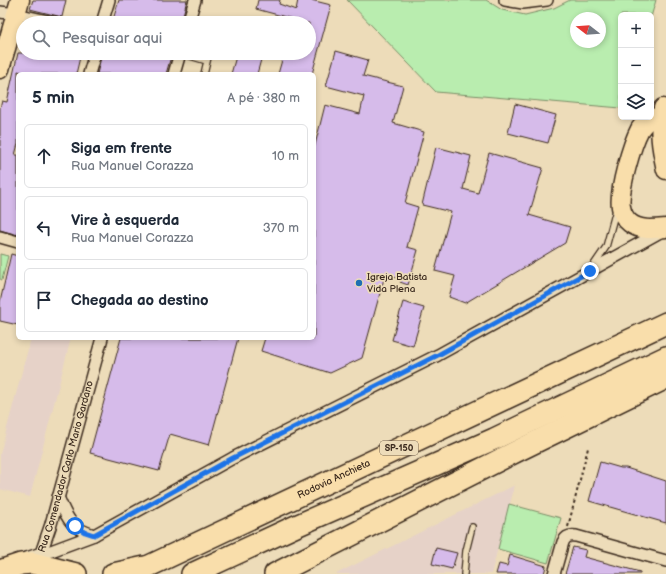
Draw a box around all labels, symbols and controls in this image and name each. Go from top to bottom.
north arrow [570,12,606,48]
map controls [618,12,654,120]
button: + [618,12,654,48]
search box [16,16,316,60]
icon: search [30,27,52,49]
text: Pesquisar aqui [62,29,162,48]
button: − [618,48,654,84]
button: layers [618,84,654,120]
text: 5 min [32,88,75,108]
text: A pé · 380 m [227,90,300,106]
text: Siga em frente [71,139,172,158]
icon: ahead [33,145,55,167]
text: 10 m [272,148,299,164]
text: Rua Manuel Corazza [71,158,194,174]
text: Vire à esquerda [71,211,179,230]
icon: left [33,217,55,239]
text: 370 m [263,220,299,236]
text: Rua Manuel Corazza [71,230,194,246]
route end [581,262,599,280]
place label: Igreja Batista Vida Plena [367,271,428,295]
marker: Igreja Batista Vida Plena [354,278,364,288]
icon: arrive [33,289,55,311]
text: Chegada ao destino [71,291,209,310]
street label: Rua Comendador Carlo Mario Gardano [36,379,96,554]
road number: SP-150 [380,441,418,455]
street label: Rodovia Anchieta [295,457,372,501]
route start [66,517,84,535]

